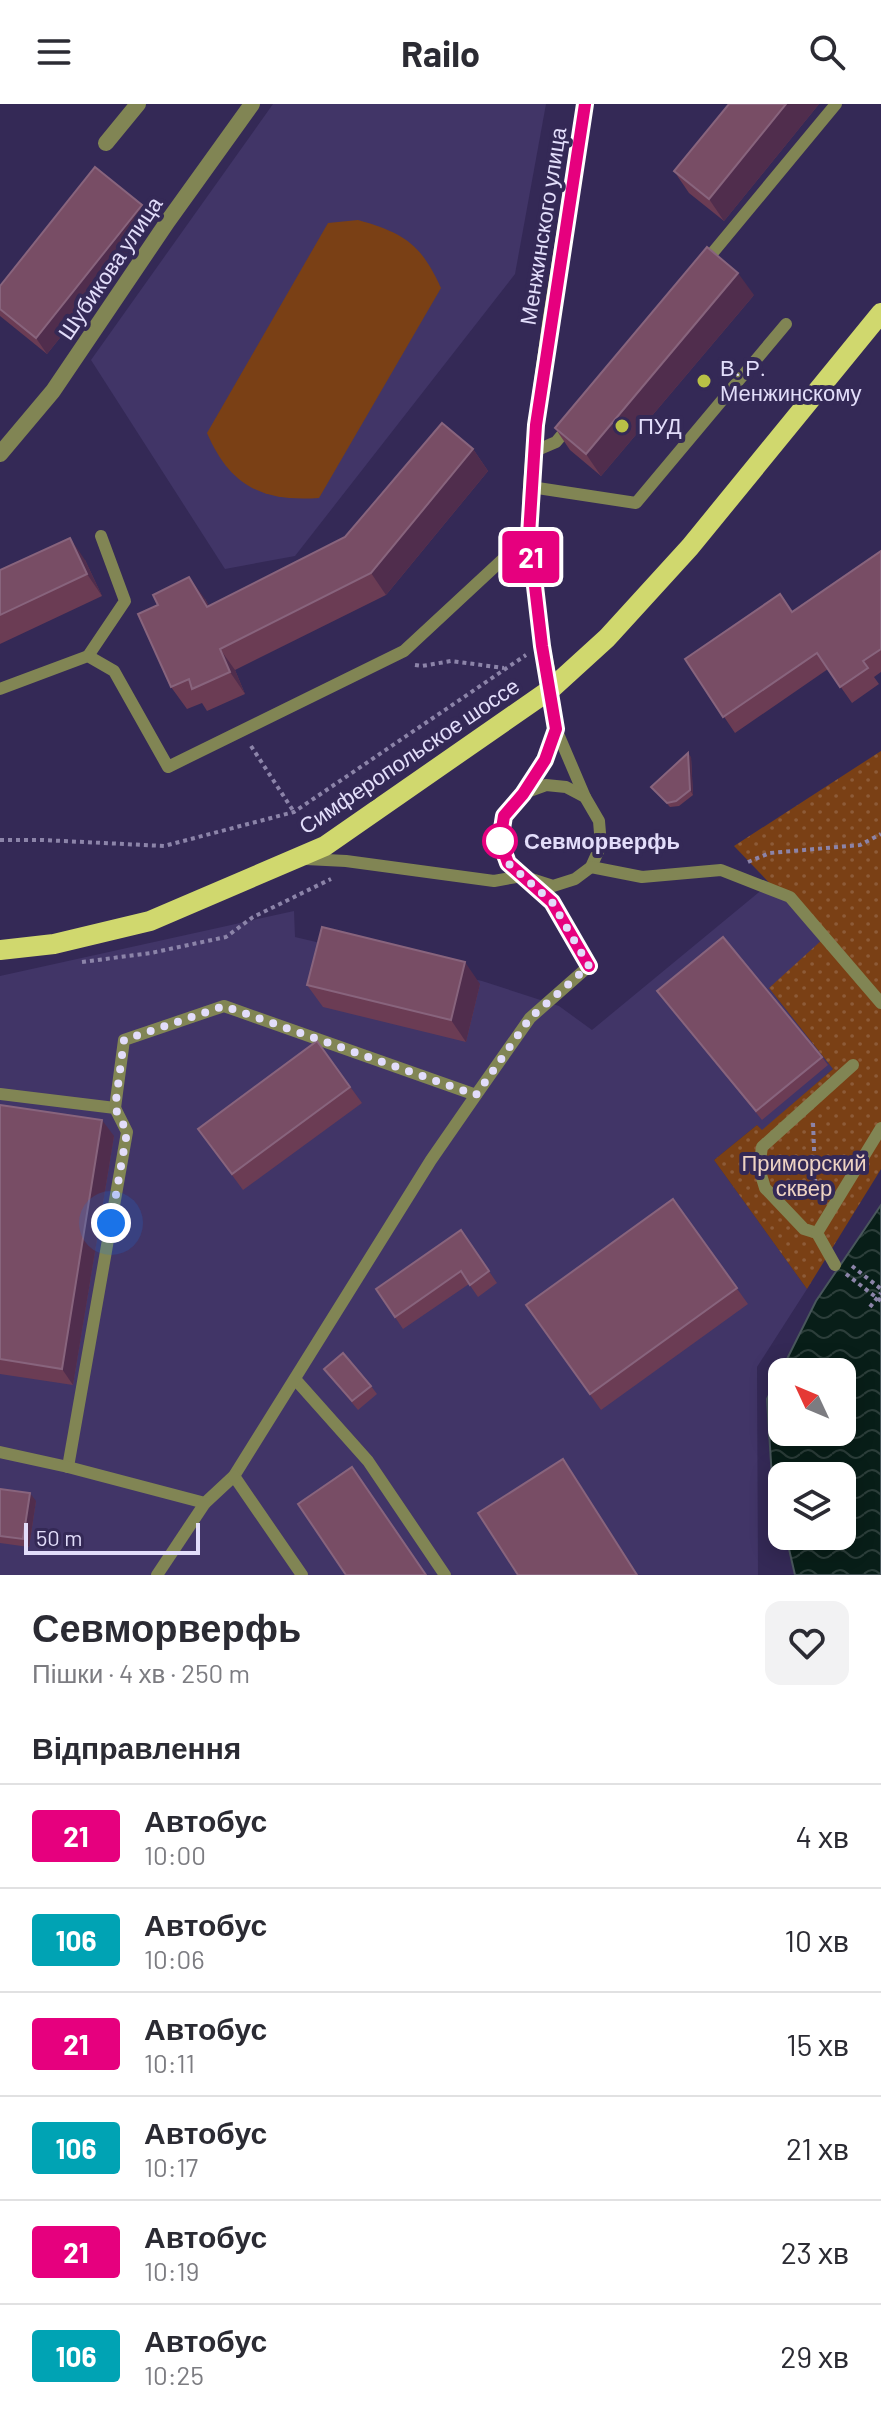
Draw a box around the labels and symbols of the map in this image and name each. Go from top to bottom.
street label: Менжинского улица [514,124,572,327]
street label: Шубикова улица [52,190,168,344]
place label: В. Р. Менжинскому [720,354,862,406]
marker: В. Р. Менжинскому [695,372,713,390]
place label: ПУД [638,412,682,439]
marker: ПУД [613,417,631,435]
line badge: 21 [495,531,567,583]
street label: Симферопольское шоссе [293,672,524,839]
marker: Севморверфь [483,824,517,858]
place label: Севморверфь [524,827,680,854]
park label: Приморский сквер [741,1149,867,1201]
your location [91,1203,131,1243]
north arrow [768,1358,856,1446]
scale bar [24,1519,200,1555]

